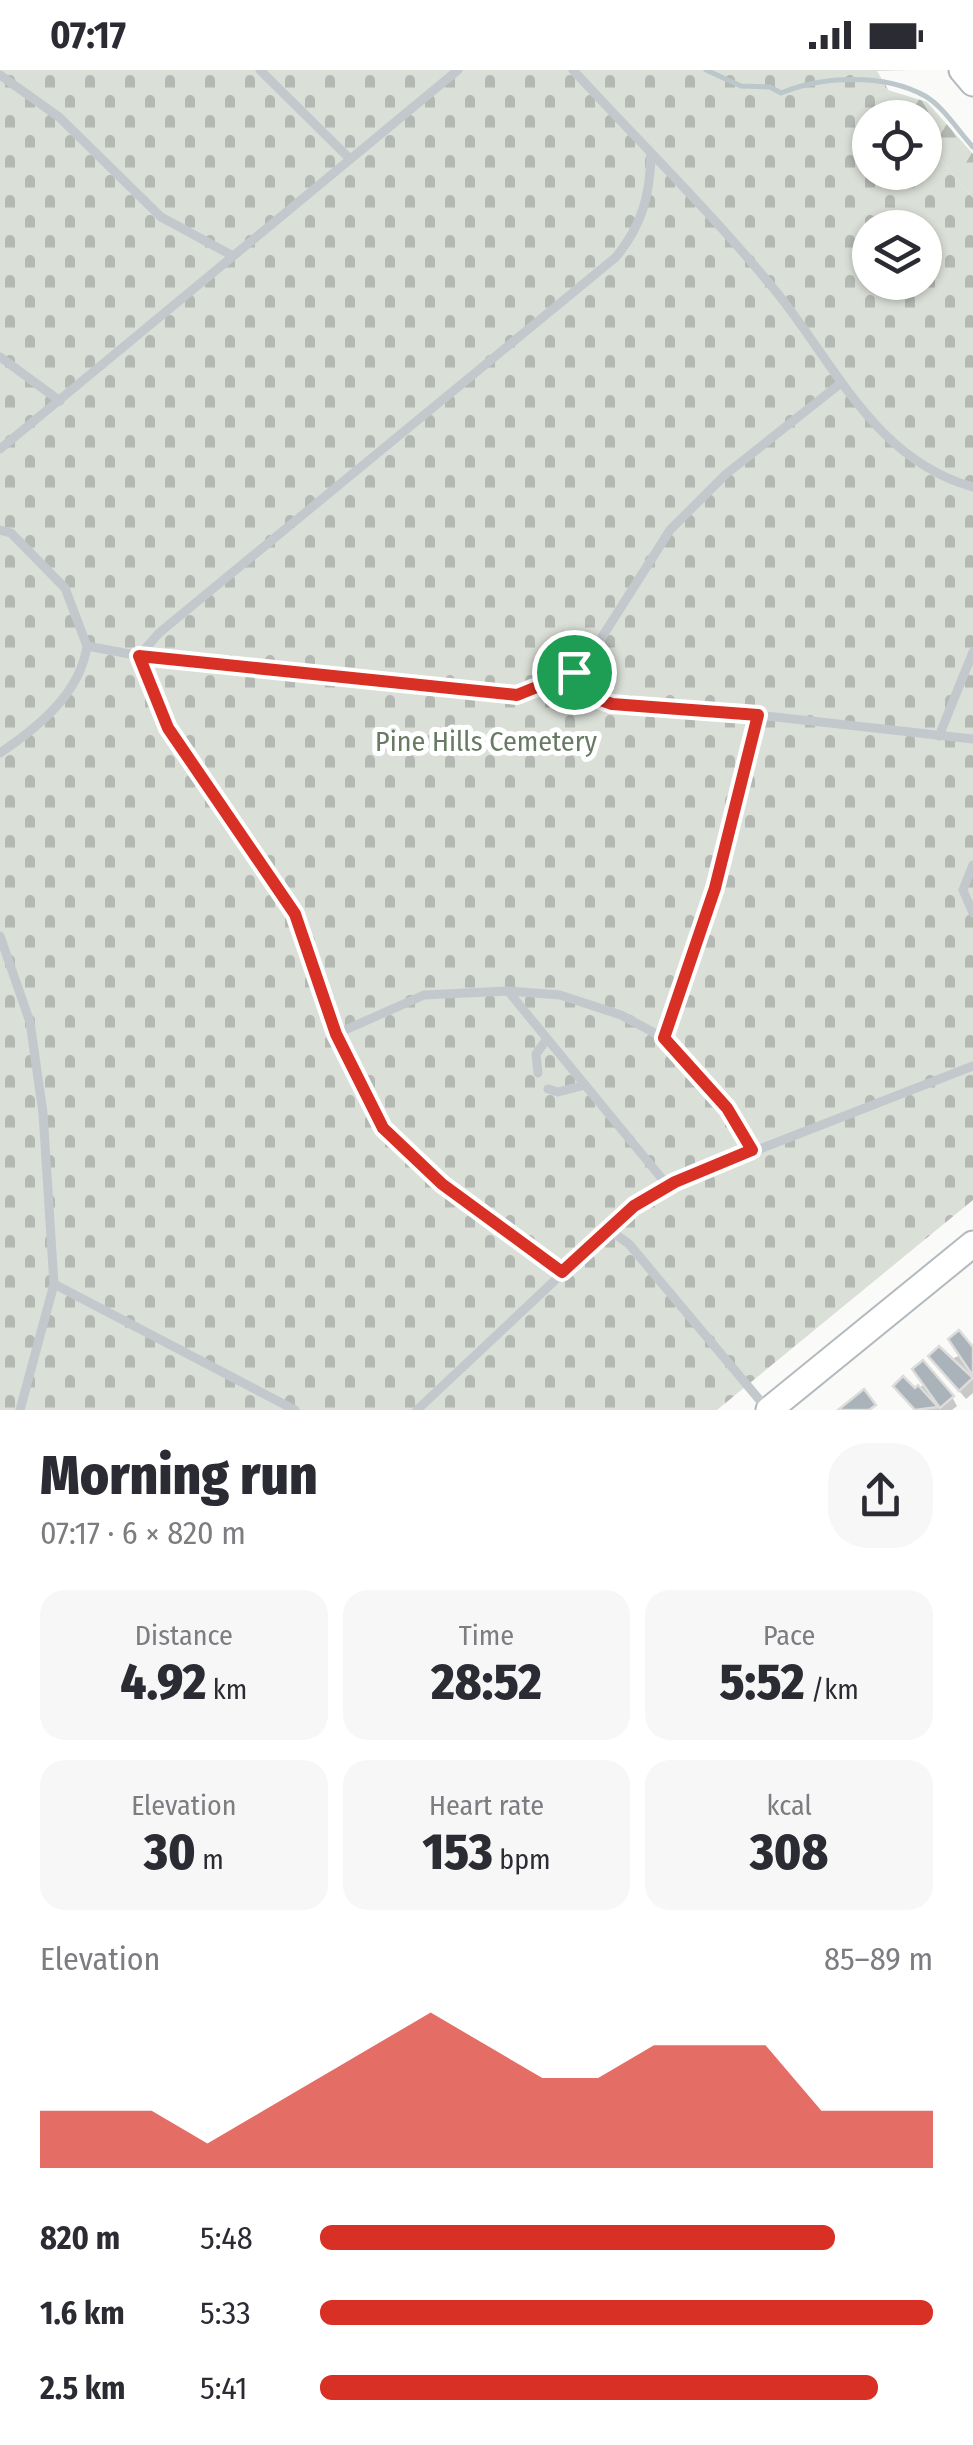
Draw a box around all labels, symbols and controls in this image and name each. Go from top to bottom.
text: 07:17 [50,12,126,58]
map controls [852,100,942,300]
button: locate [852,100,942,190]
button: layers [852,210,942,300]
pin [532,630,617,715]
icon: arrive [547,645,602,700]
park label: Pine Hills Cemetery [375,725,597,758]
text: Morning run [40,1443,318,1509]
button: share [828,1443,933,1548]
text: 07:17 · 6 × 820 m [40,1514,246,1552]
text: Distance [135,1619,233,1652]
text: Time [459,1619,514,1652]
text: Pace [763,1619,815,1652]
text: 4.92 [120,1652,206,1712]
text: 28:52 [431,1652,542,1712]
text: 5:52 [720,1652,805,1712]
text: km [206,1673,247,1706]
text: /km [805,1673,859,1706]
text: Elevation [131,1789,237,1822]
text: Heart rate [429,1789,544,1822]
text: kcal [766,1789,812,1822]
text: 30 [144,1822,196,1882]
text: 153 [422,1822,493,1882]
text: 308 [750,1822,828,1882]
text: m [196,1843,224,1876]
text: bpm [493,1843,551,1876]
text: Elevation [40,1940,160,1978]
text: 85–89 m [824,1940,933,1978]
text: 820 m [40,2219,120,2257]
text: 5:48 [200,2219,253,2257]
text: 1.6 km [40,2294,125,2332]
text: 5:33 [200,2294,251,2332]
text: 2.5 km [40,2369,126,2407]
text: 5:41 [200,2369,248,2407]

